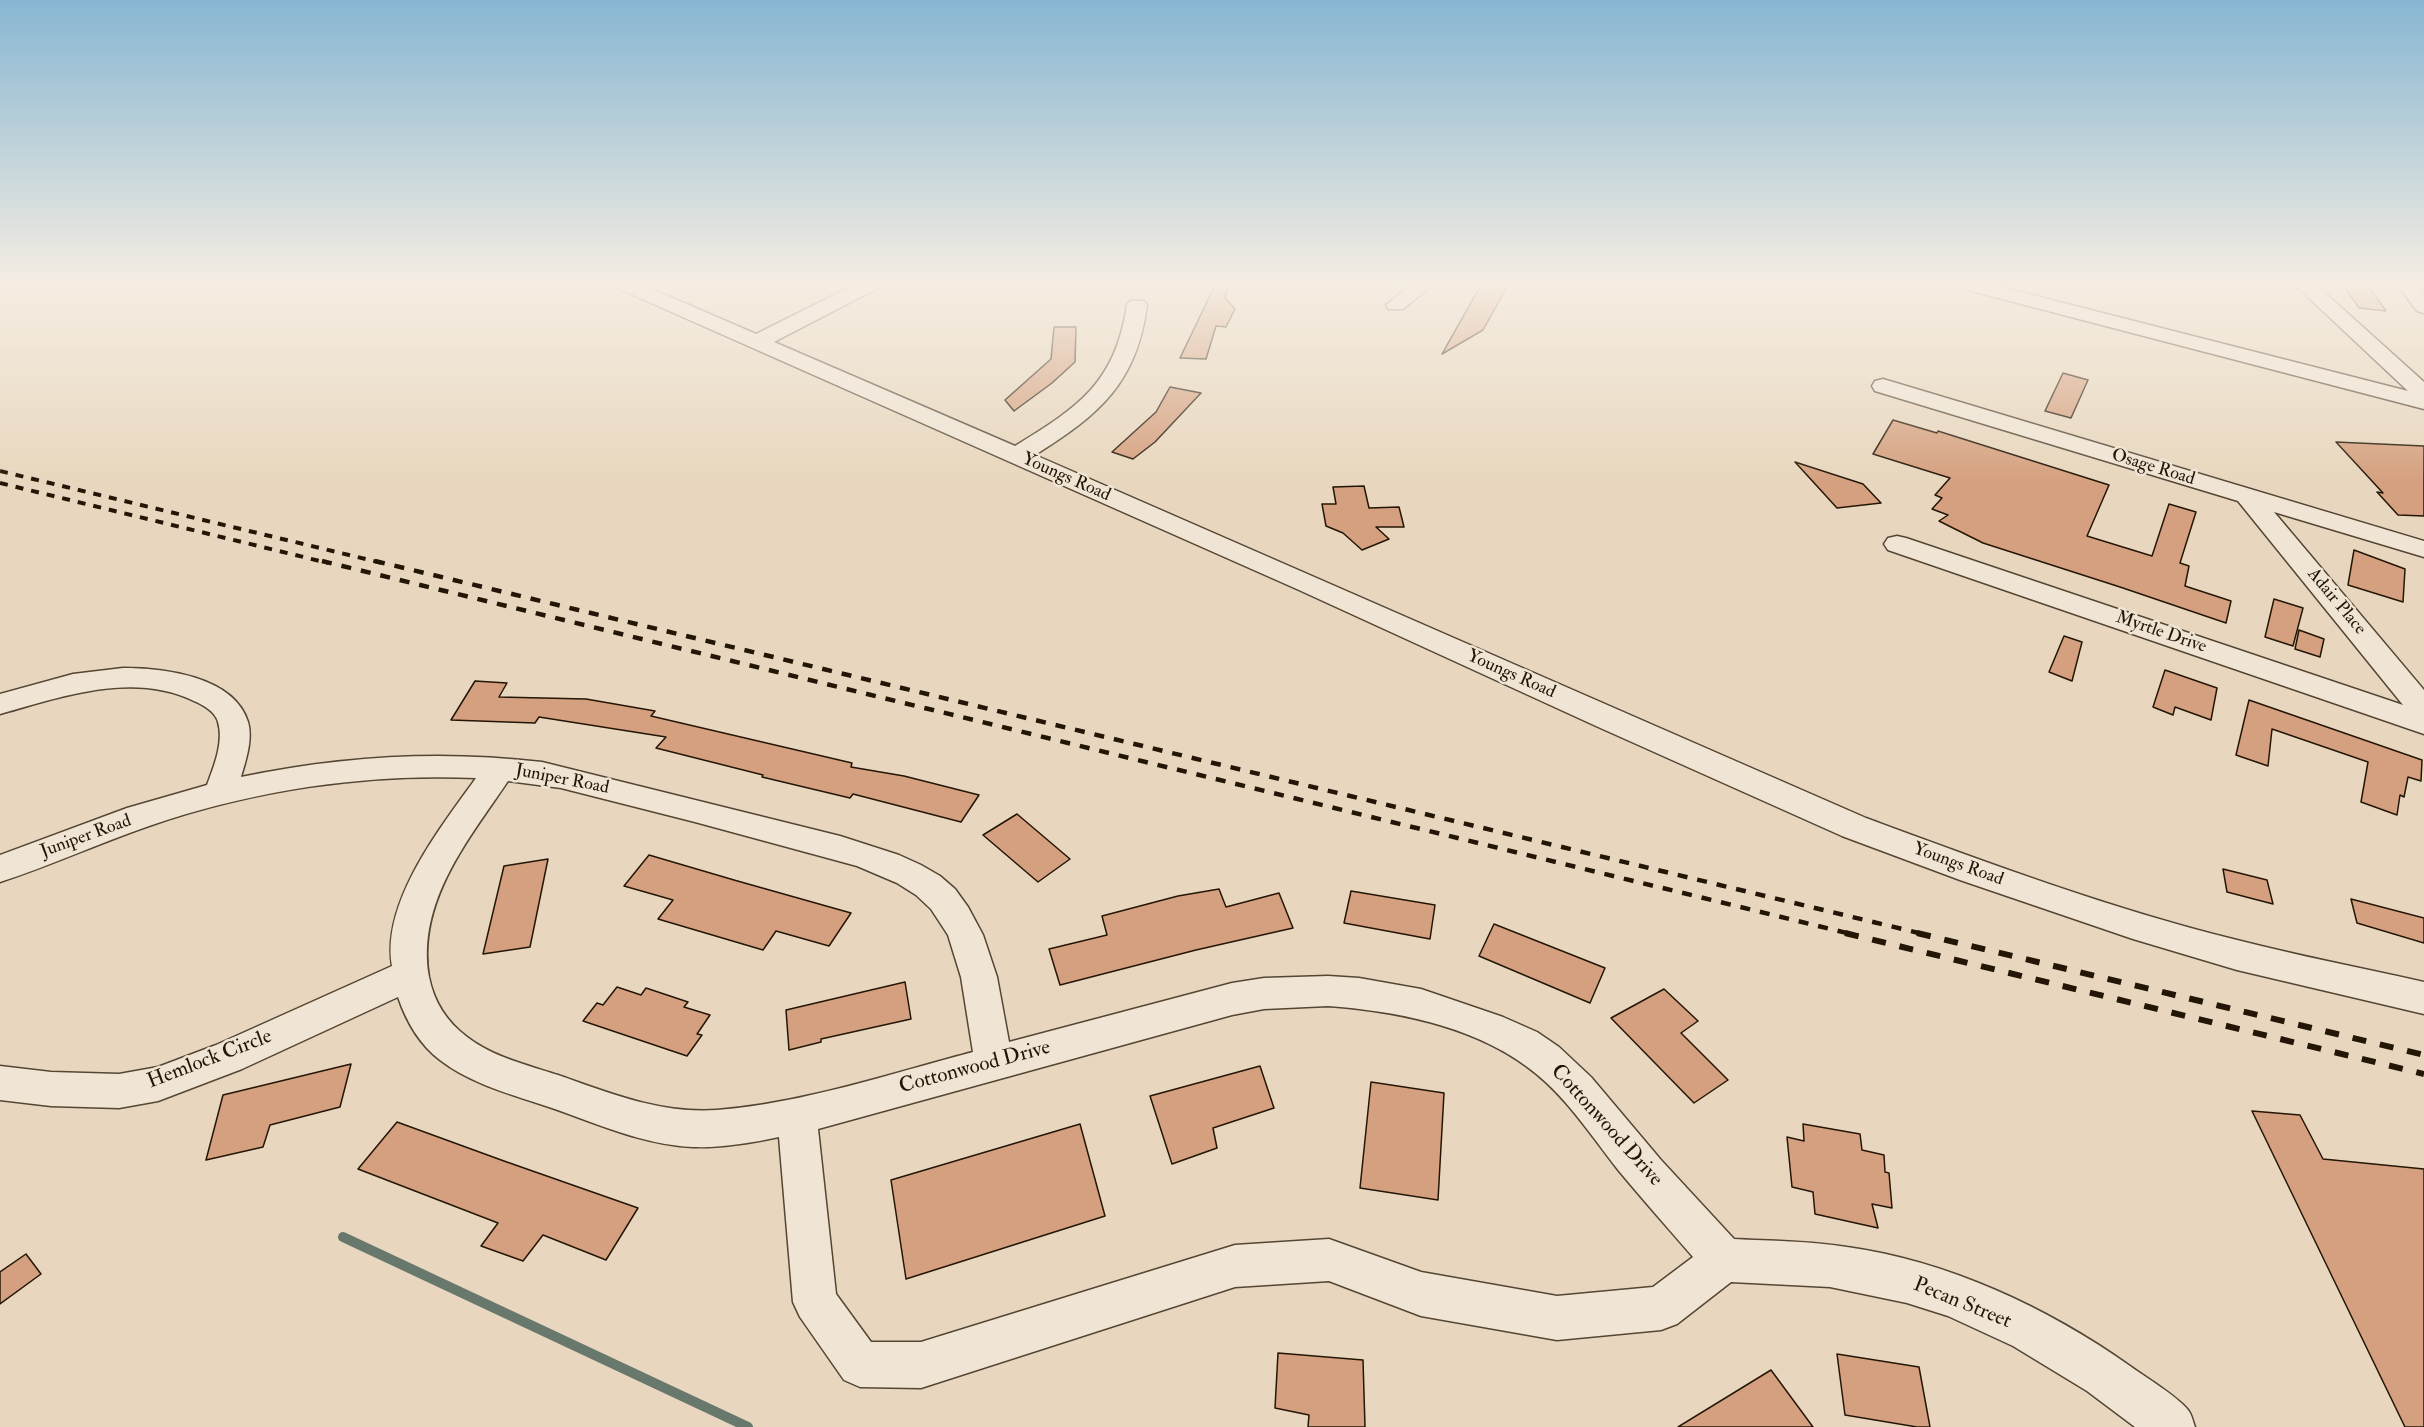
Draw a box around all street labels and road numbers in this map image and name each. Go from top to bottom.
street label: Osage Road [2109,445,2197,491]
street label: Youngs Road [1019,449,1113,507]
street label: Adair Place [2302,564,2370,640]
street label: Myrtle Drive [2113,607,2209,659]
street label: Youngs Road [1464,646,1558,704]
street label: Juniper Road [513,760,611,800]
street label: Juniper Road [38,811,134,863]
street label: Youngs Road [1910,839,2006,891]
street label: Hemlock Circle [144,1025,276,1095]
street label: Cottonwood Drive [897,1036,1053,1100]
street label: Cottonwood Drive [1545,1060,1667,1192]
street label: Pecan Street [1909,1273,2015,1335]

